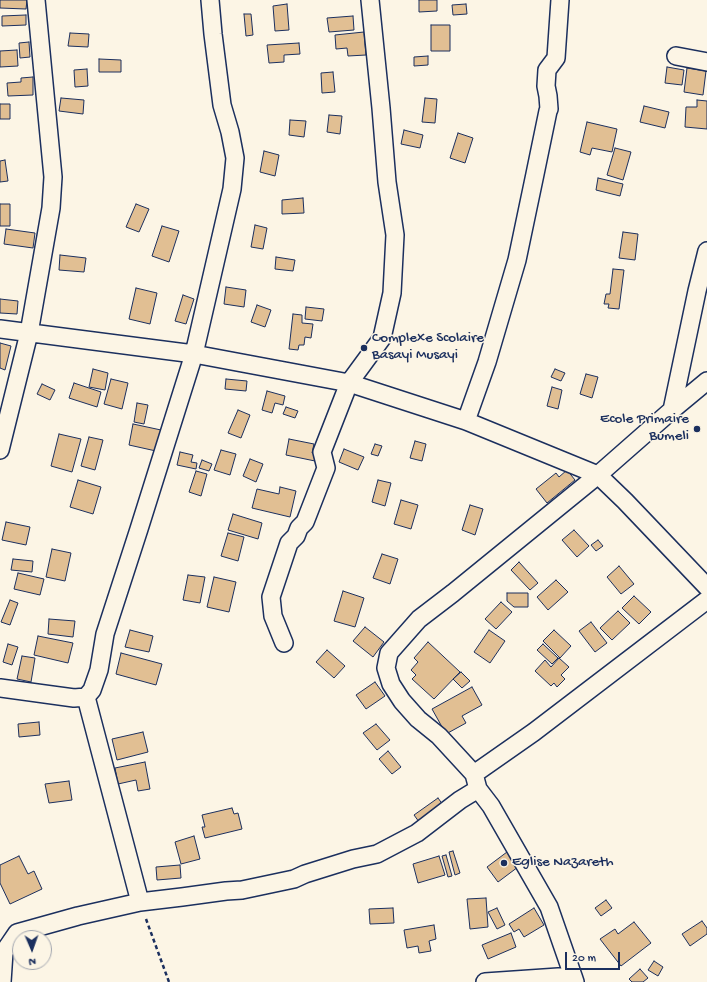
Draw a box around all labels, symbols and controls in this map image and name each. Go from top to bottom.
place label: Complexe Scolaire Basayi Musayi [372,330,484,365]
marker: Complexe Scolaire Basayi Musayi [359,343,369,353]
place label: Ecole Primaire Bumeli [600,411,689,446]
marker: Ecole Primaire Bumeli [692,424,702,434]
place label: Eglise Nazareth [512,854,614,872]
marker: Eglise Nazareth [499,858,509,868]
north arrow [12,930,52,970]
scale bar [567,944,622,970]
text: 20 m [572,952,596,966]
text: N [29,955,36,967]

